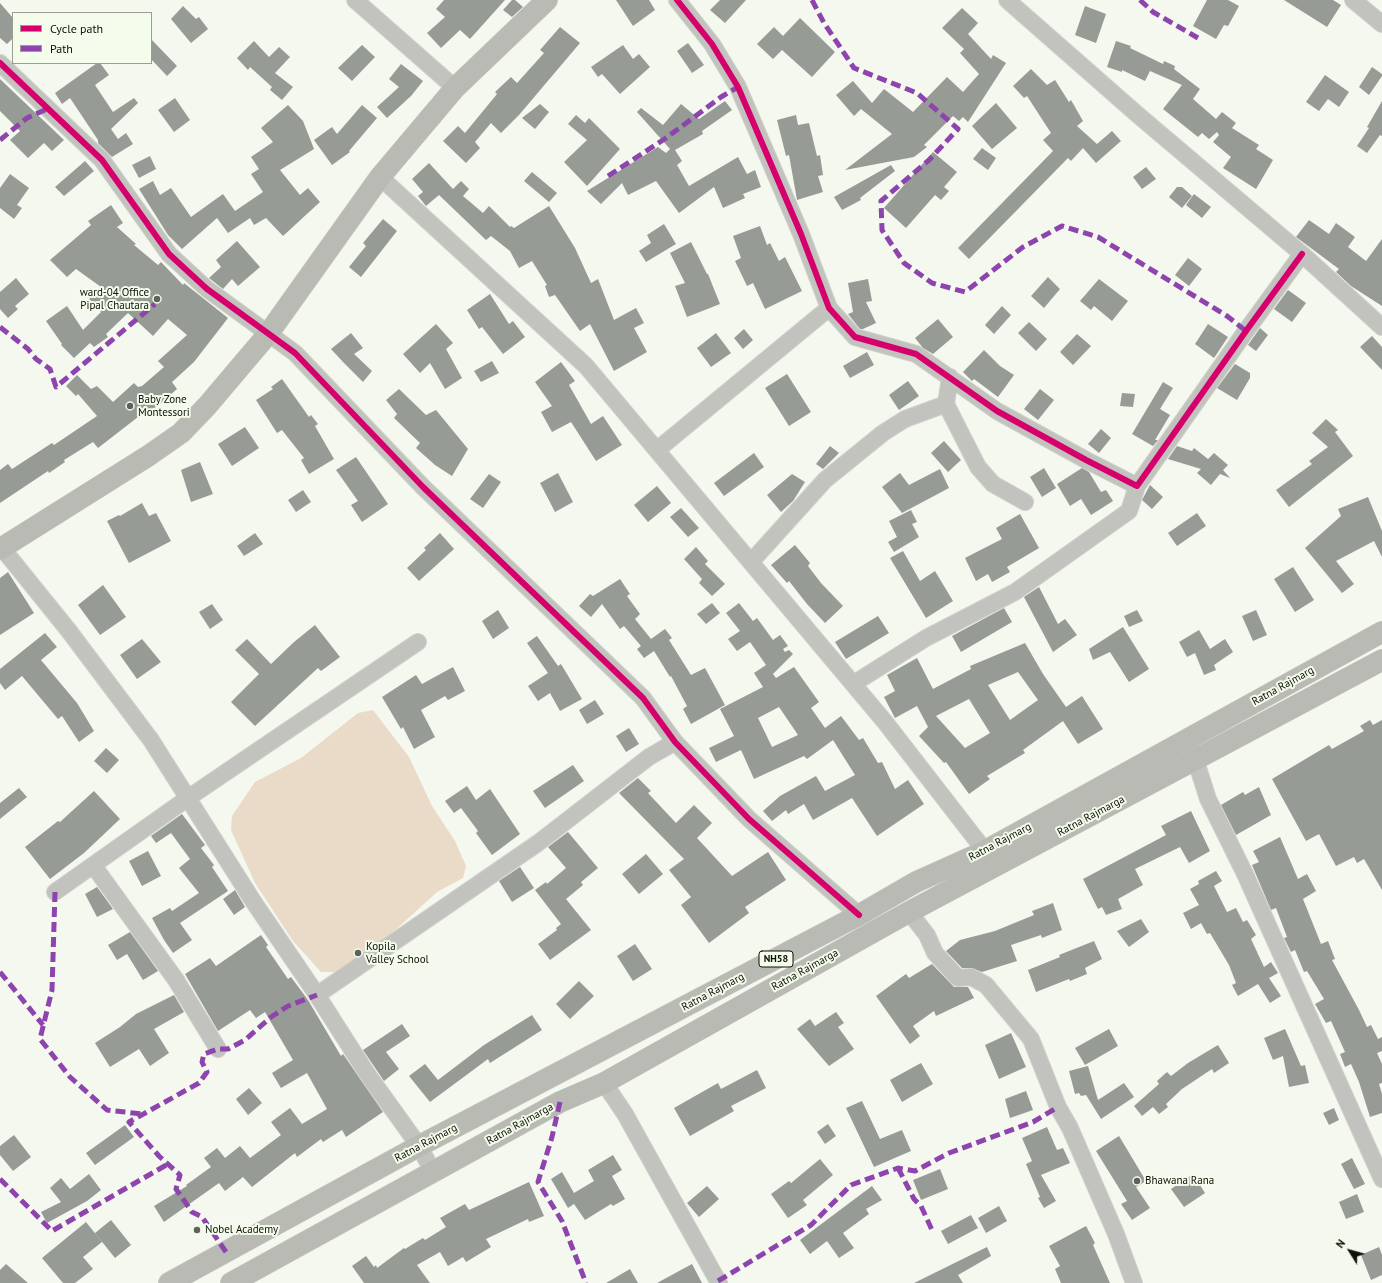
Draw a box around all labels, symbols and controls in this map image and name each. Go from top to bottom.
legend [12,12,152,64]
text: Cycle path [50,21,103,36]
text: Path [50,41,73,56]
place label: ward-04 Office Pipal Chautara [80,286,149,312]
marker: ward-04 Office Pipal Chautara [152,294,162,304]
place label: Baby Zone Montessori [138,393,190,419]
marker: Baby Zone Montessori [125,401,135,411]
street label: Ratna Rajmarg [1250,664,1316,708]
street label: Ratna Rajmarga [1055,793,1127,839]
street label: Ratna Rajmarg [966,820,1034,864]
place label: Kopila Valley School [366,940,429,966]
street label: Ratna Rajmarga [769,946,841,994]
marker: Kopila Valley School [353,948,363,958]
road number: NH58 [759,951,793,967]
street label: Ratna Rajmarg [679,970,747,1014]
street label: Ratna Rajmarga [484,1100,556,1148]
street label: Ratna Rajmarg [392,1121,460,1165]
place label: Bhawana Rana [1145,1174,1214,1188]
marker: Bhawana Rana [1132,1176,1142,1186]
place label: Nobel Academy [205,1223,278,1237]
marker: Nobel Academy [192,1225,202,1235]
north arrow [1330,1231,1370,1271]
text: N [1333,1237,1348,1251]

